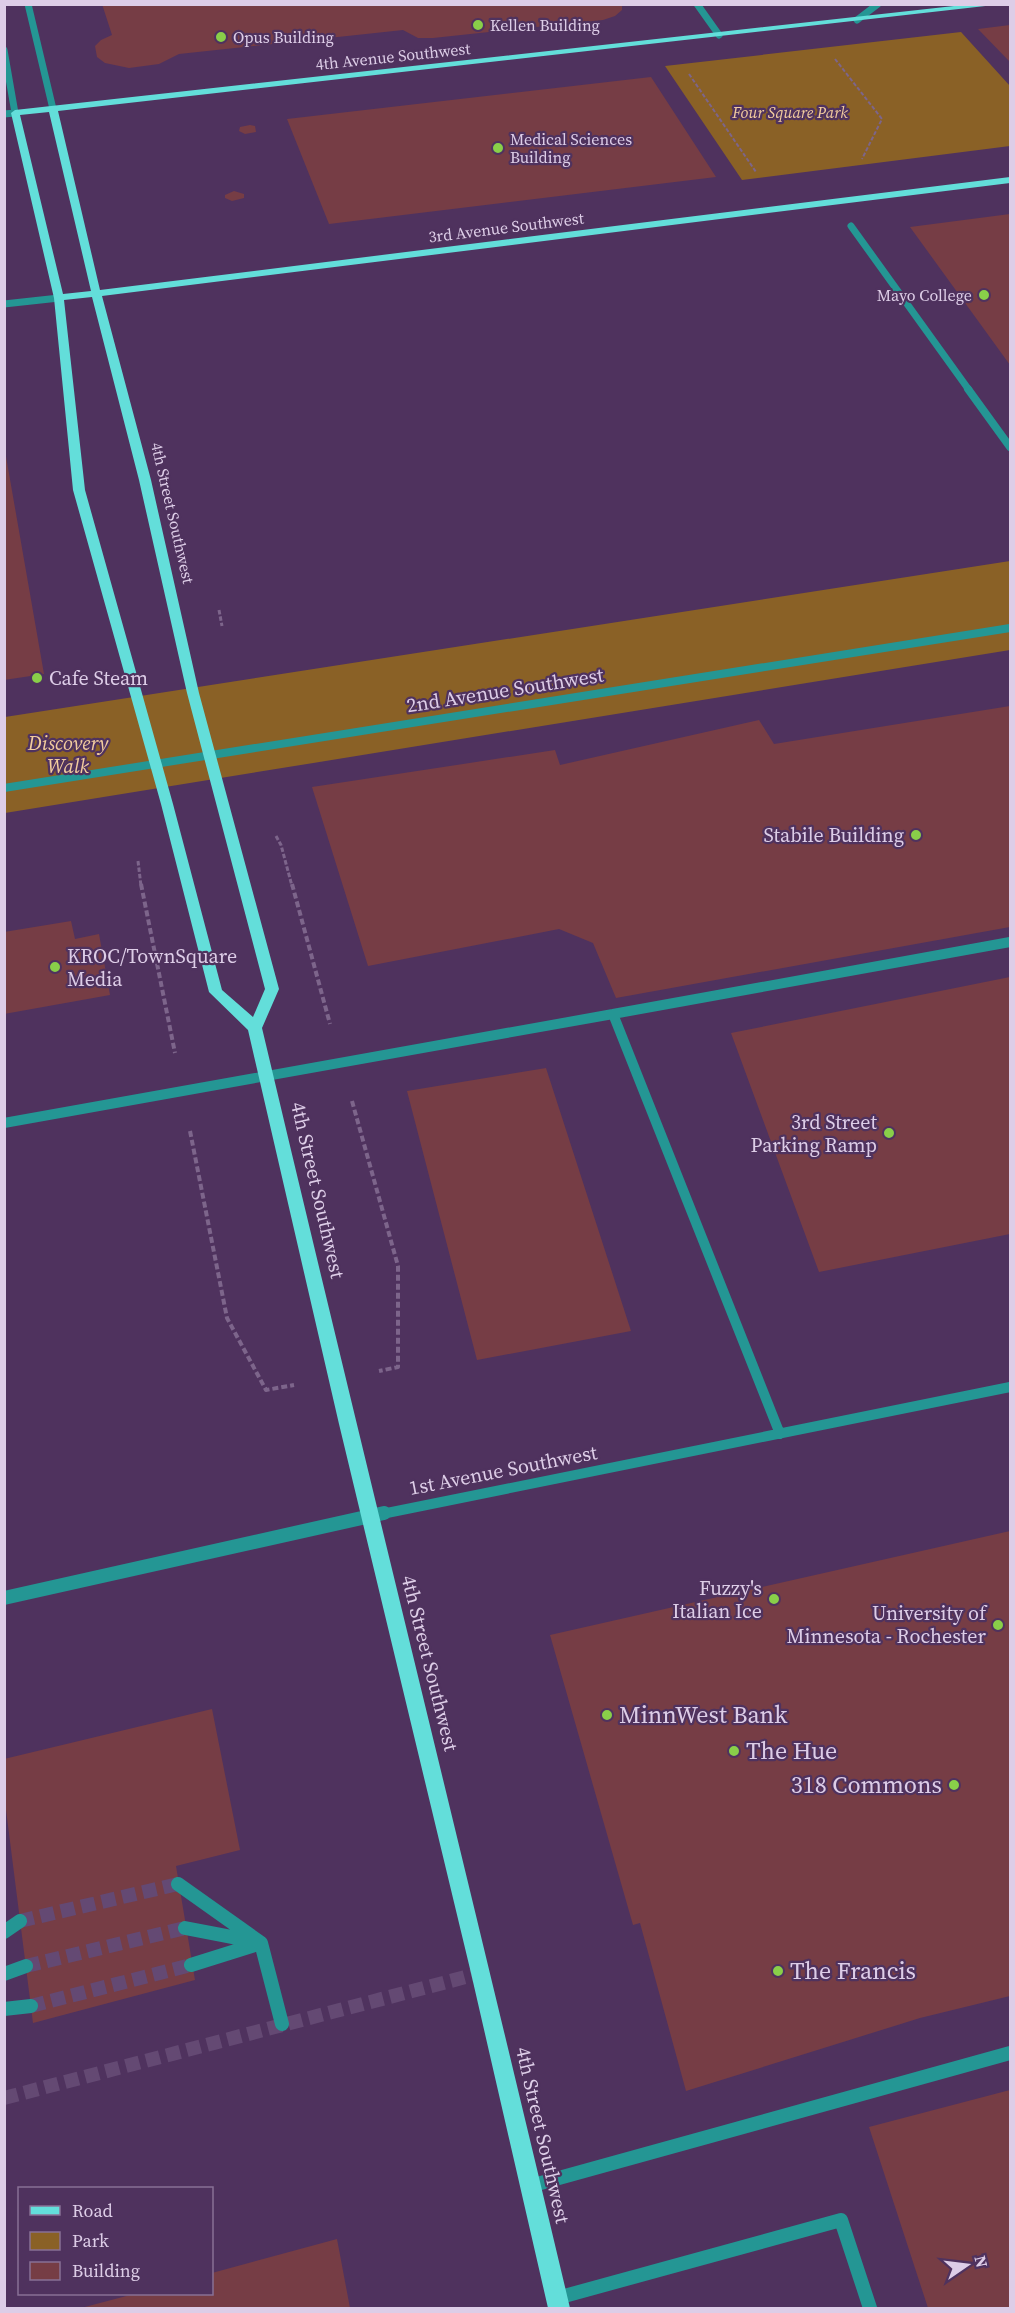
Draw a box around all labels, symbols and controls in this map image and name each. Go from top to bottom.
place label: Kellen Building [490,14,600,36]
marker: Kellen Building [471,18,485,32]
place label: Opus Building [233,26,334,48]
marker: Opus Building [214,30,228,44]
street label: 4th Avenue Southwest [315,37,472,75]
park label: Four Square Park [731,101,848,123]
place label: Medical Sciences Building [510,128,632,168]
marker: Medical Sciences Building [491,141,505,155]
street label: 3rd Avenue Southwest [427,206,586,247]
place label: Mayo College [877,284,972,306]
marker: Mayo College [977,288,991,302]
street label: 4th Street Southwest [146,440,200,587]
street label: 2nd Avenue Southwest [404,661,606,719]
place label: Cafe Steam [49,664,148,692]
marker: Cafe Steam [30,671,44,685]
park label: Discovery Walk [27,729,109,780]
place label: Stabile Building [763,821,904,849]
marker: Stabile Building [909,828,923,842]
place label: KROC/TownSquare Media [67,942,237,993]
marker: KROC/TownSquare Media [48,960,62,974]
street label: 4th Street Southwest [284,1099,352,1282]
place label: 3rd Street Parking Ramp [750,1108,877,1159]
marker: 3rd Street Parking Ramp [882,1126,896,1140]
street label: 1st Avenue Southwest [407,1438,600,1502]
street label: 4th Street Southwest [395,1572,466,1754]
place label: Fuzzy's Italian Ice [672,1574,762,1625]
marker: Fuzzy's Italian Ice [767,1592,781,1606]
place label: University of Minnesota - Rochester [786,1599,988,1650]
marker: University of Minnesota - Rochester [991,1618,1005,1632]
place label: MinnWest Bank [619,1698,788,1731]
marker: MinnWest Bank [600,1708,614,1722]
place label: The Hue [746,1734,837,1767]
marker: The Hue [727,1744,741,1758]
place label: 318 Commons [791,1768,942,1801]
marker: 318 Commons [947,1778,961,1792]
place label: The Francis [790,1954,916,1987]
marker: The Francis [771,1964,785,1978]
street label: 4th Street Southwest [509,2044,577,2227]
legend [18,2187,213,2295]
text: Road [72,2198,113,2223]
text: Park [72,2228,109,2253]
north arrow [937,2235,997,2295]
text: N [969,2253,994,2270]
text: Building [72,2258,140,2283]

